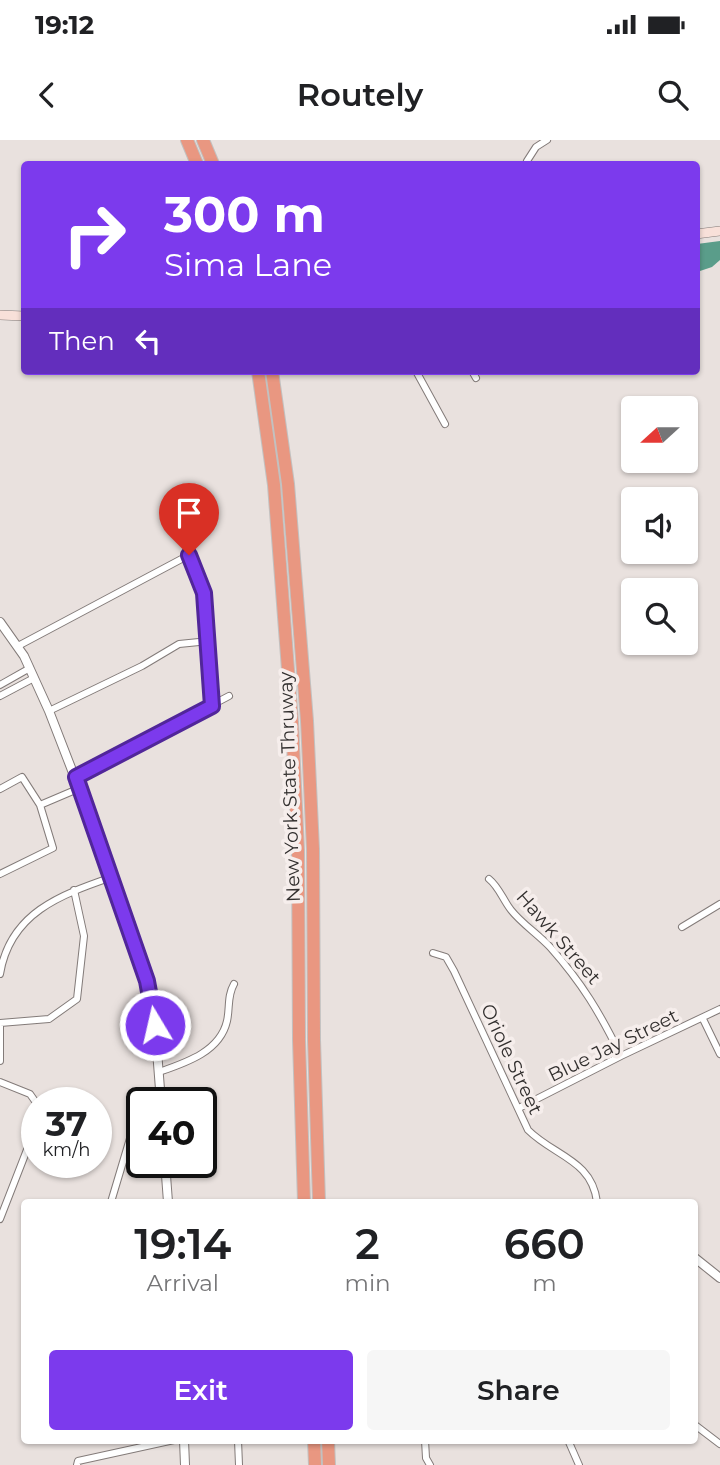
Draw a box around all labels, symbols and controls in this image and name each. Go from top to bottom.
text: 19:12 [35,9,94,41]
text: Routely [297,75,423,114]
icon: back [28,76,66,114]
icon: search [654,76,692,114]
text: 300 m [164,185,325,244]
icon: right [49,189,140,280]
text: Sima Lane [164,245,332,284]
icon: left [129,322,167,360]
text: Then [49,325,115,357]
north arrow [621,396,698,472]
map controls [621,396,698,655]
pin [159,483,219,555]
button: sound [621,487,698,564]
icon: arrive [170,494,208,532]
button: search [621,578,698,655]
street label: New York State Thruway [274,671,305,903]
street label: Hawk Street [512,886,606,989]
position arrow [118,988,192,1062]
street label: Oriole Street [476,1000,547,1118]
street label: Blue Jay Street [544,1004,682,1087]
speed limit sign: 40 [126,1087,217,1178]
text: 37 [45,1102,88,1145]
text: km/h [42,1139,91,1161]
text: 19:14 [134,1218,231,1270]
text: 2 [355,1218,380,1270]
text: 660 [504,1218,585,1270]
text: Arrival [146,1269,219,1297]
text: min [345,1269,391,1297]
text: m [532,1269,557,1297]
button: Exit [49,1350,353,1430]
button: Share [367,1350,670,1430]

